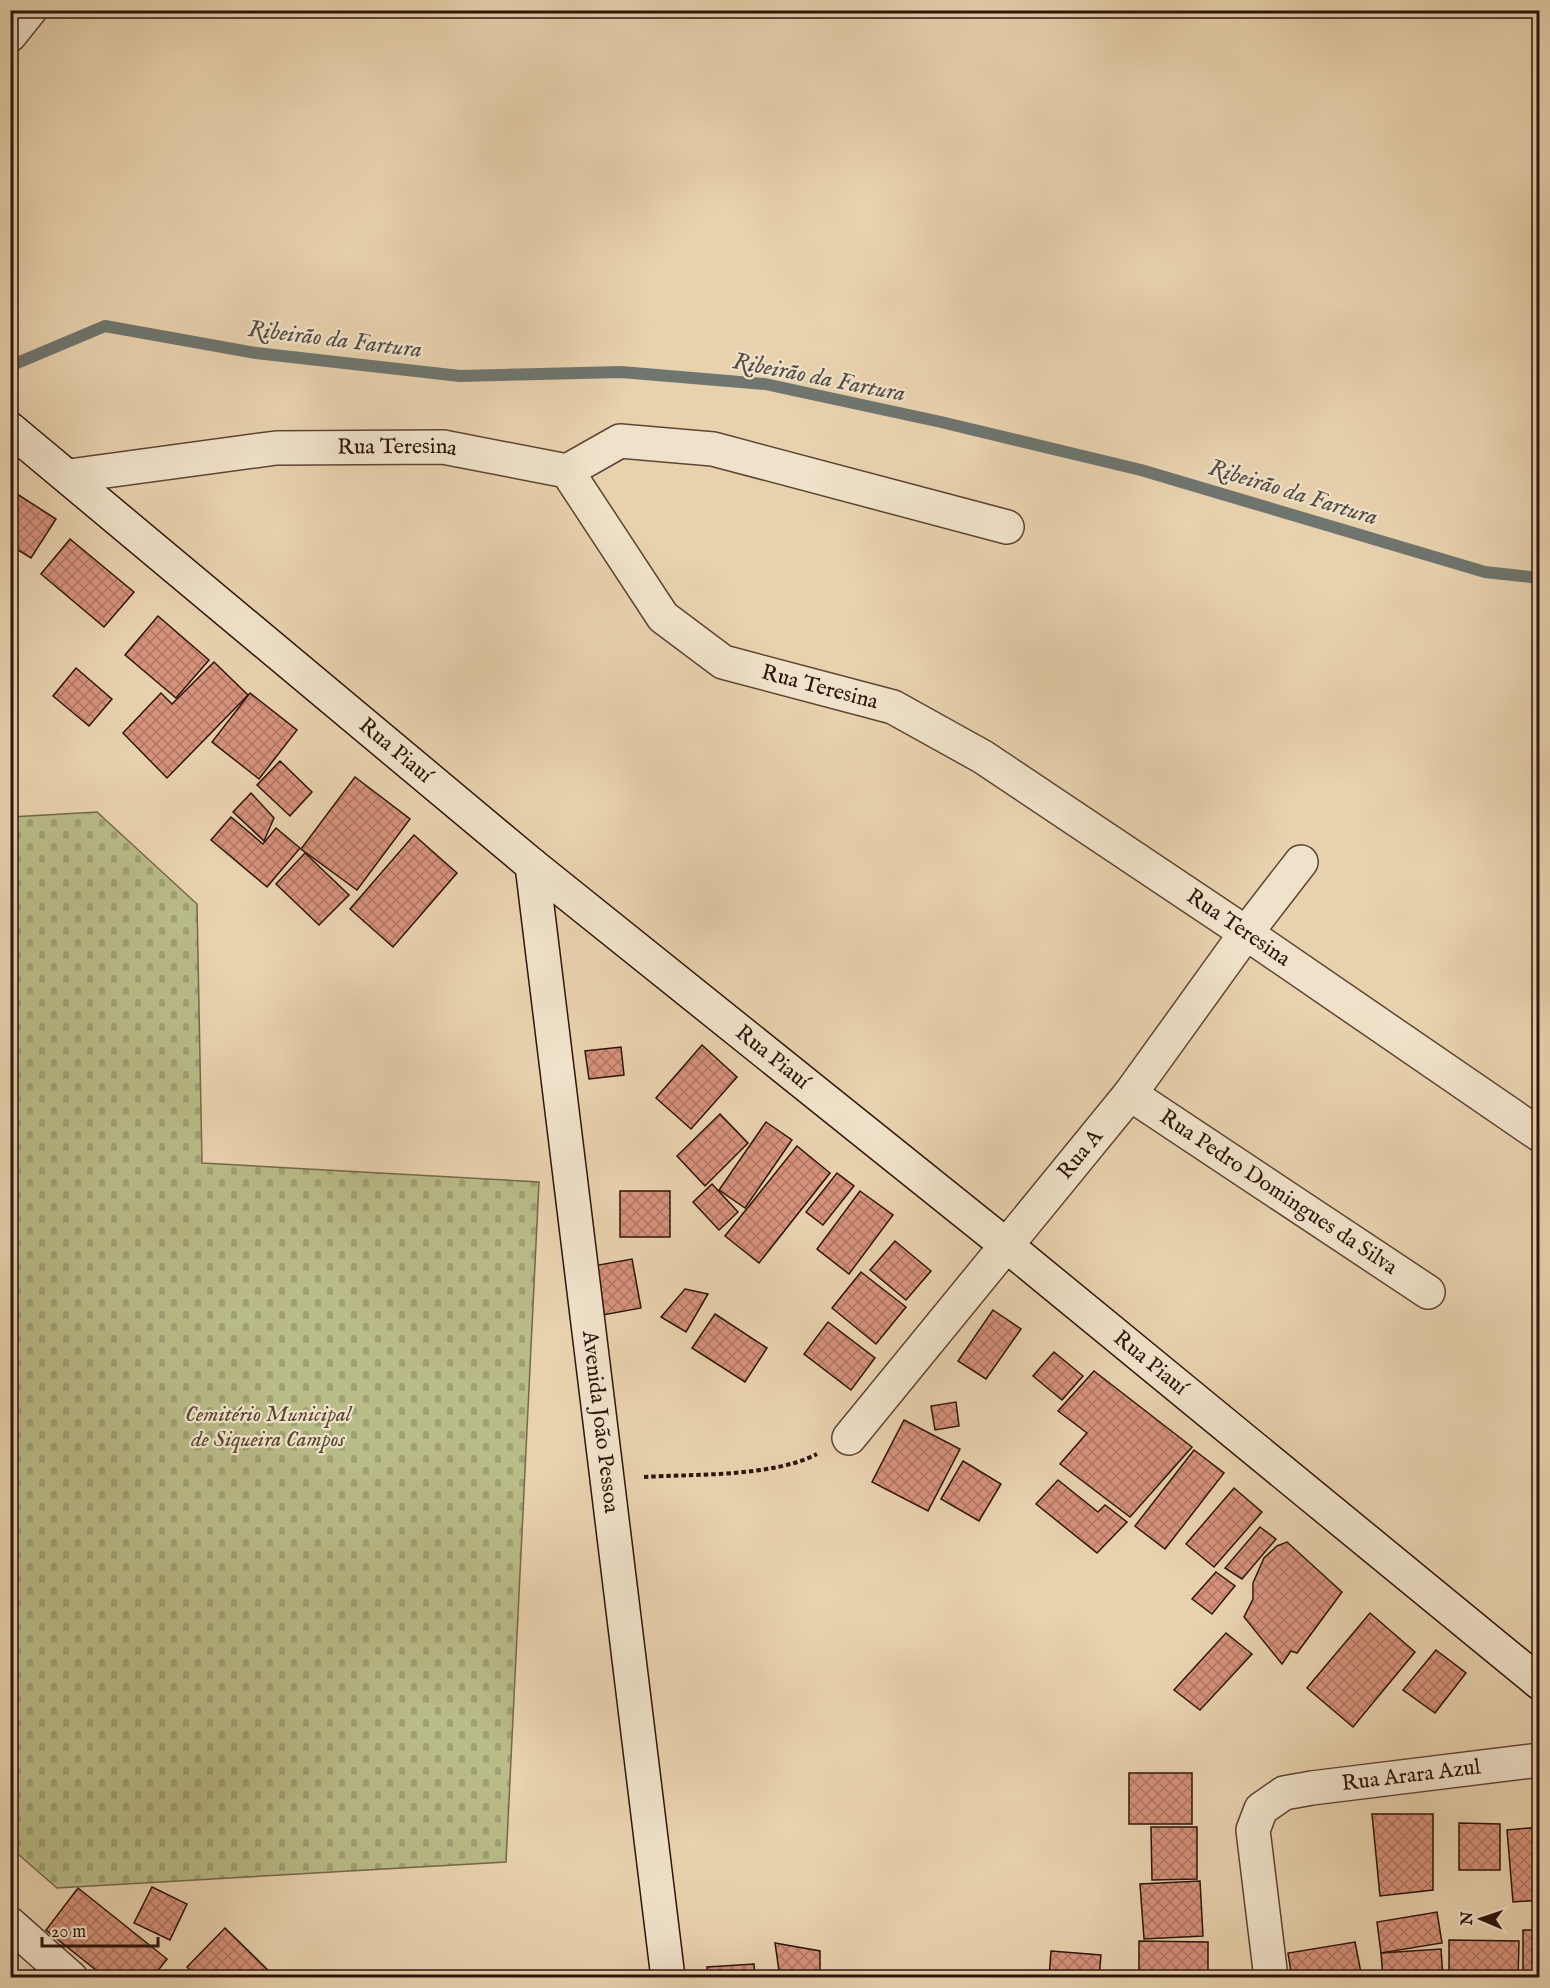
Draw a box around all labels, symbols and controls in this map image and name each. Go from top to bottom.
water label: Ribeirão da Fartura [246,314,424,366]
water label: Ribeirão da Fartura [730,346,908,410]
street label: Rua Teresina [337,433,460,463]
water label: Ribeirão da Fartura [1205,453,1381,533]
street label: Rua Teresina [758,659,882,717]
street label: Rua Piauí [353,712,440,791]
street label: Rua Teresina [1181,883,1296,973]
street label: Rua Piauí [729,1019,817,1097]
street label: Rua Pedro Domingues da Silva [1154,1103,1403,1282]
street label: Rua A [1052,1123,1110,1186]
street label: Rua Piauí [1107,1325,1195,1403]
street label: Avenida João Pessoa [575,1328,625,1515]
park label: Cemitério Municipal de Siqueira Campos [185,1401,353,1454]
street label: Rua Arara Azul [1340,1753,1482,1798]
north arrow [1451,1889,1511,1949]
scale bar [42,1910,158,1948]
text: N [1458,1911,1478,1927]
text: 20 m [51,1921,86,1944]

